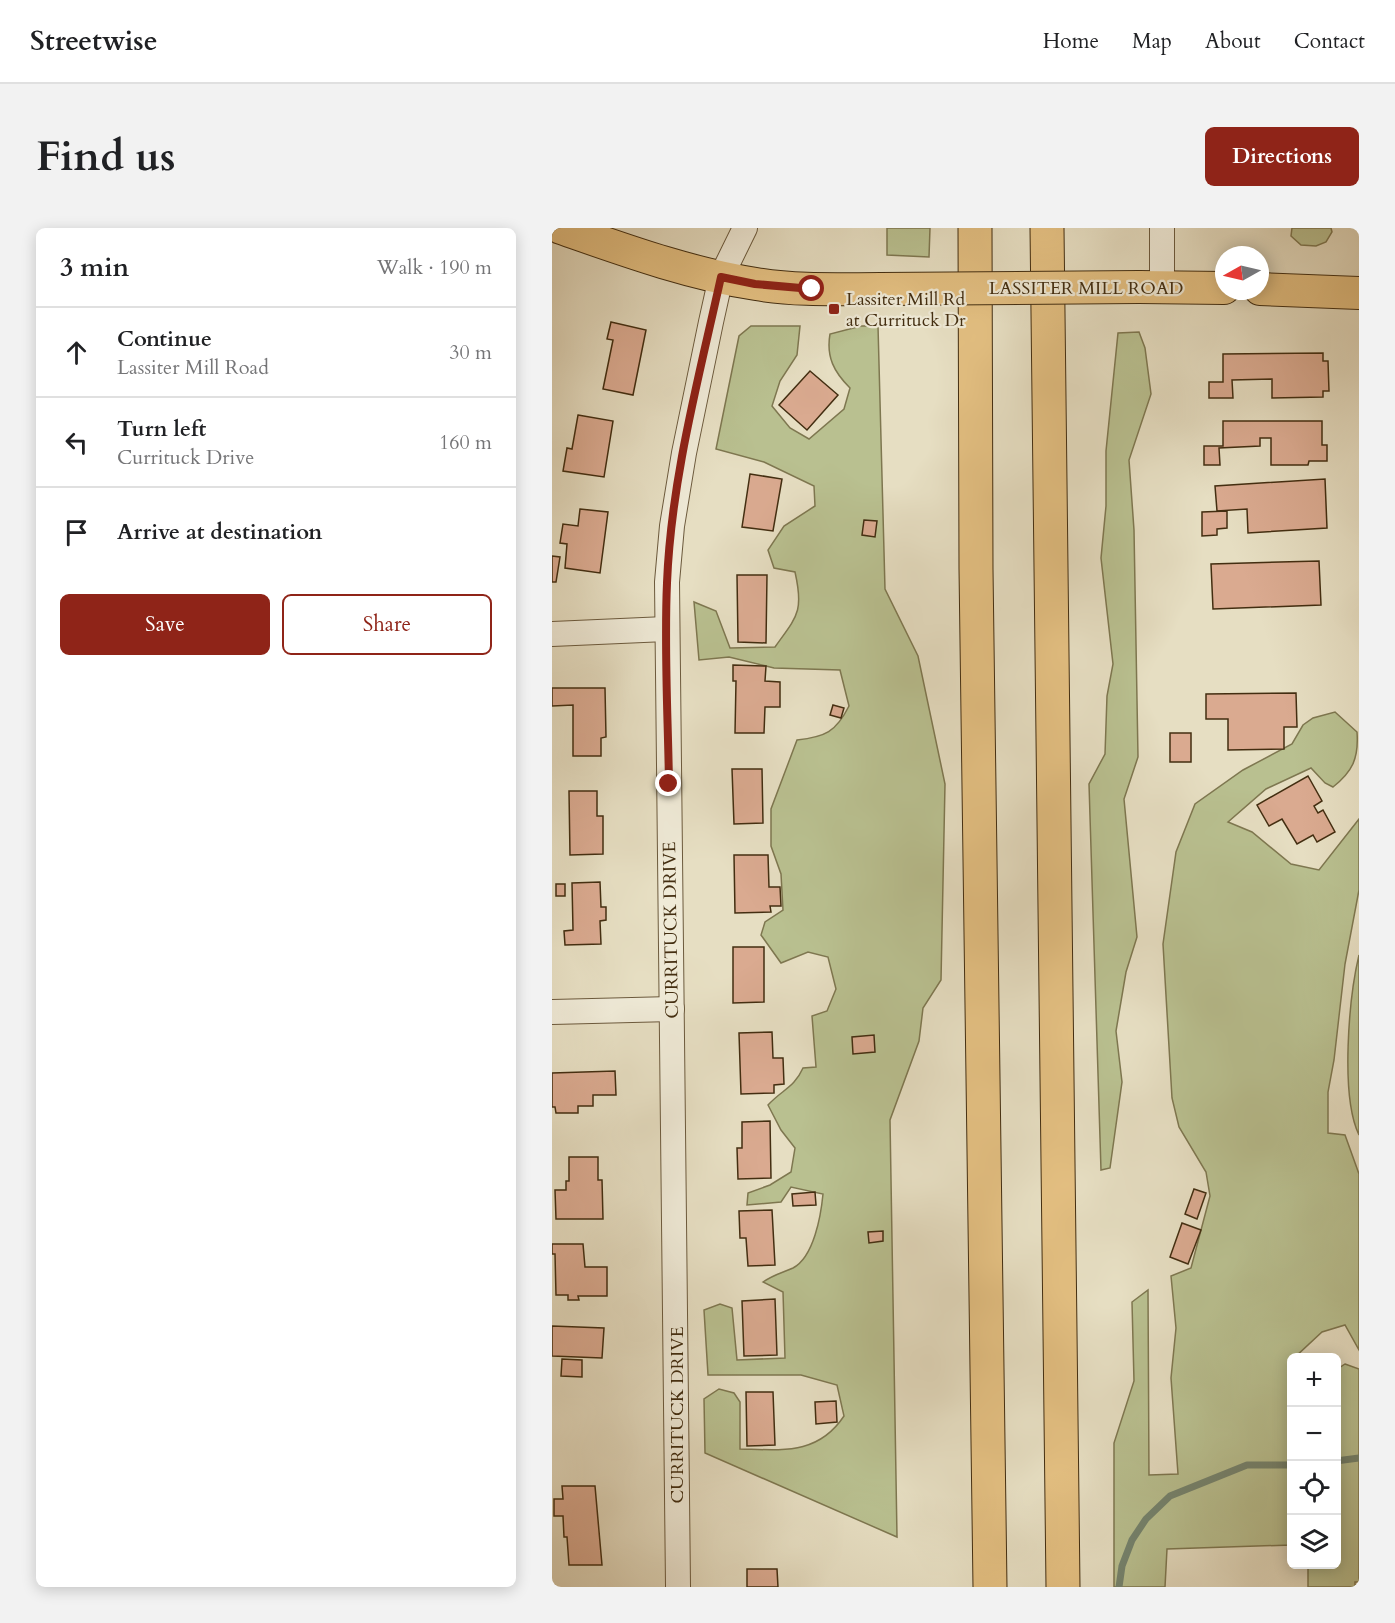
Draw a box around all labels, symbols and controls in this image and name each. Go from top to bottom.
text: Streetwise [30,22,158,60]
text: Home [1043,27,1099,56]
text: Map [1132,27,1172,56]
text: About [1205,27,1261,56]
text: Contact [1294,27,1365,56]
button: Directions [1205,127,1359,186]
text: Find us [36,128,176,185]
north arrow [1215,246,1269,300]
text: 3 min [60,250,129,285]
text: Walk · 190 m [377,254,492,281]
route start [798,275,824,301]
street label: LASSITER MILL ROAD [989,276,1183,301]
place label: Lassiter Mill Rd at Currituck Dr [846,287,966,333]
marker: Lassiter Mill Rd at Currituck Dr [827,302,841,316]
text: Continue [117,324,212,354]
icon: ahead [60,336,93,369]
text: 30 m [449,339,492,366]
text: Lassiter Mill Road [117,354,269,381]
text: Turn left [117,414,206,444]
icon: left [60,426,93,459]
text: 160 m [439,429,492,456]
text: Currituck Drive [117,444,254,471]
icon: arrive [60,516,93,549]
text: Arrive at destination [117,517,322,547]
button: Save [60,594,270,655]
button: Share [282,594,492,655]
route end [655,770,681,796]
street label: CURRITUCK DRIVE [657,841,685,1019]
street label: CURRITUCK DRIVE [665,1326,690,1504]
map controls [1287,1353,1341,1569]
button: + [1287,1353,1341,1407]
button: − [1287,1407,1341,1461]
button: locate [1287,1461,1341,1515]
button: layers [1287,1515,1341,1569]

